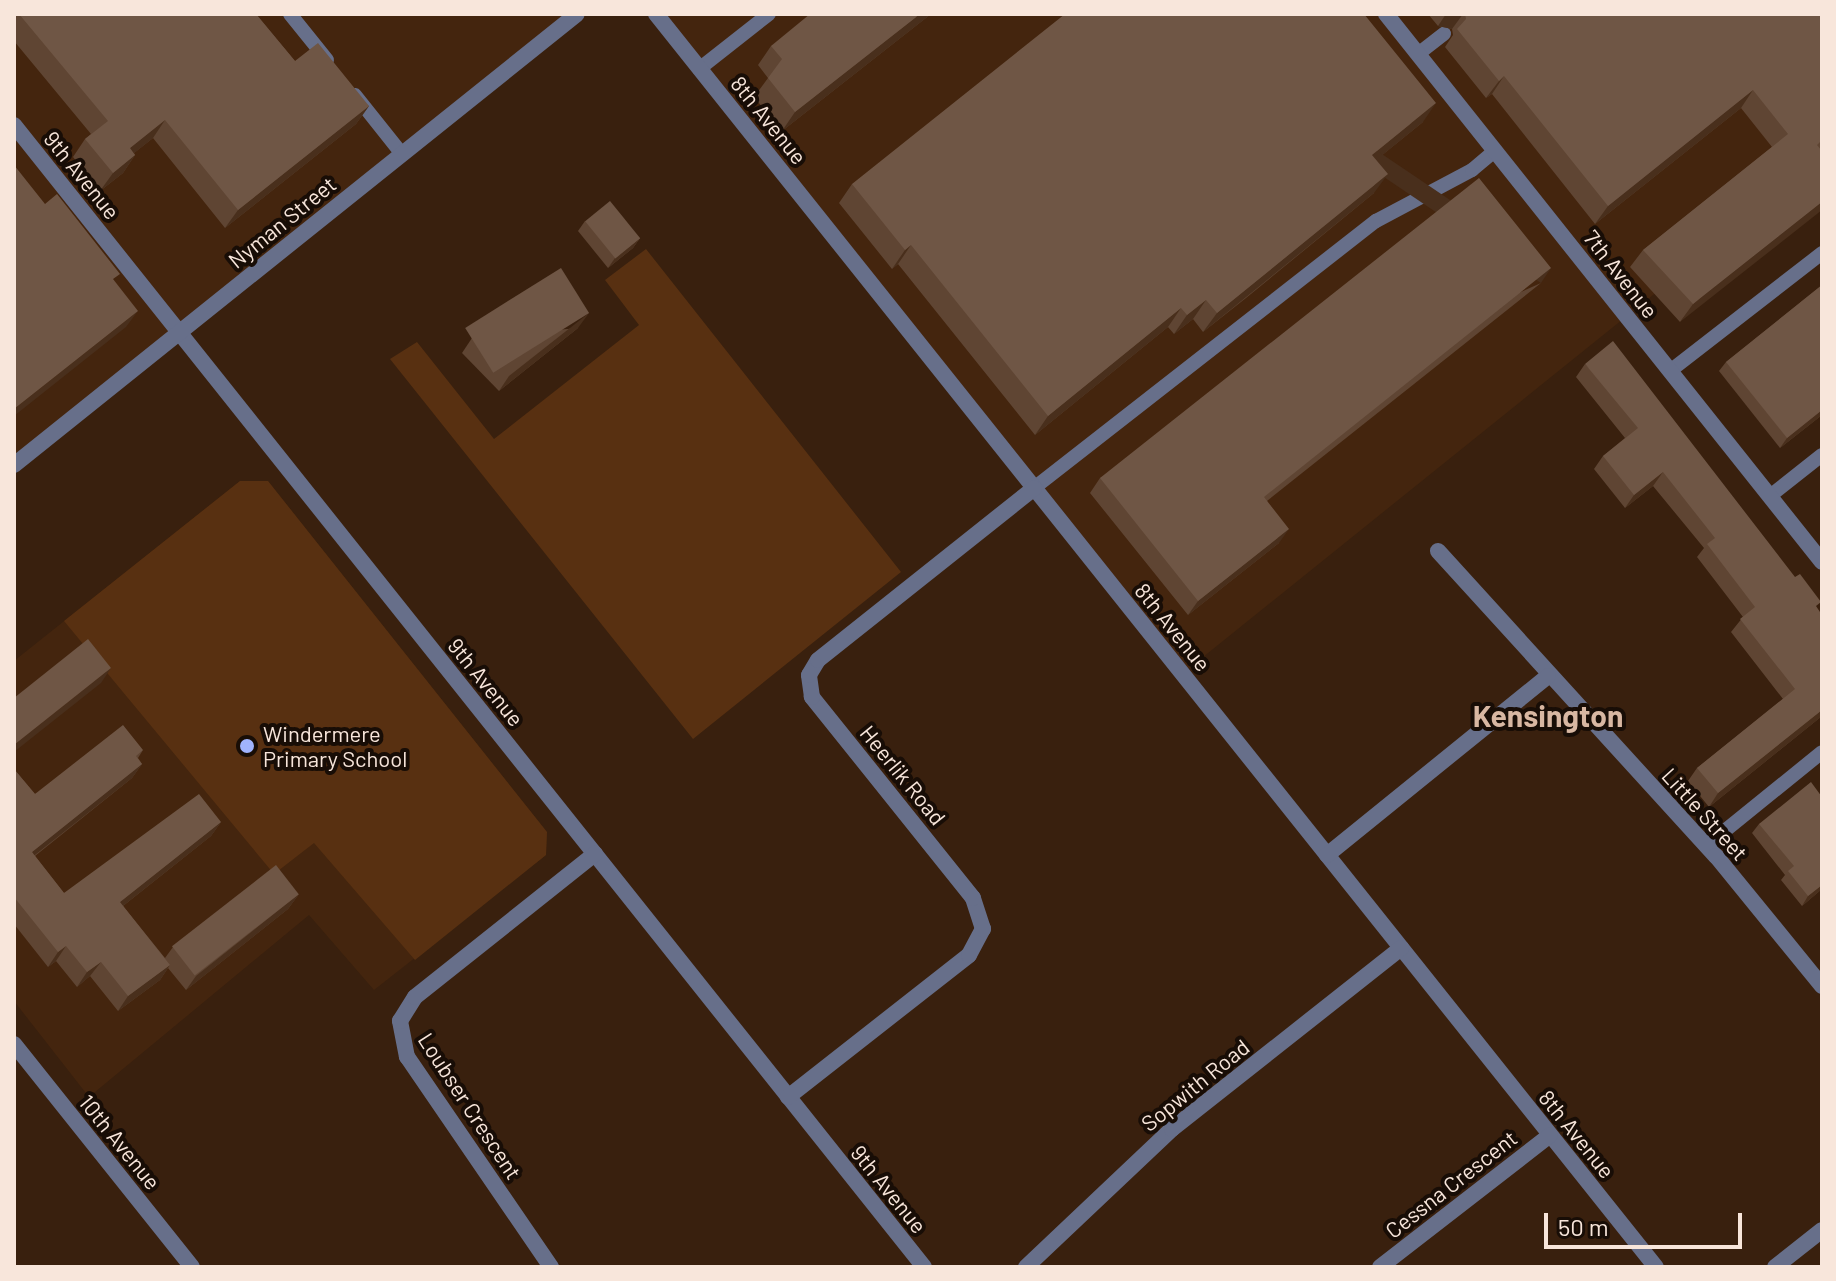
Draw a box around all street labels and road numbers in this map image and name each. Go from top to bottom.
street label: 8th Avenue [725,71,813,169]
street label: 9th Avenue [38,126,126,224]
street label: Nyman Street [223,171,341,273]
street label: 7th Avenue [1578,225,1664,323]
street label: 8th Avenue [1129,578,1217,676]
street label: 9th Avenue [442,633,530,731]
street label: Heerlik Road [855,720,951,830]
street label: Little Street [1657,762,1753,866]
street label: Loubser Crescent [413,1028,527,1184]
street label: Sopwith Road [1136,1033,1254,1137]
street label: 8th Avenue [1533,1085,1621,1183]
street label: 10th Avenue [74,1089,166,1195]
street label: Cessna Crescent [1380,1124,1522,1244]
street label: 9th Avenue [845,1140,933,1238]

